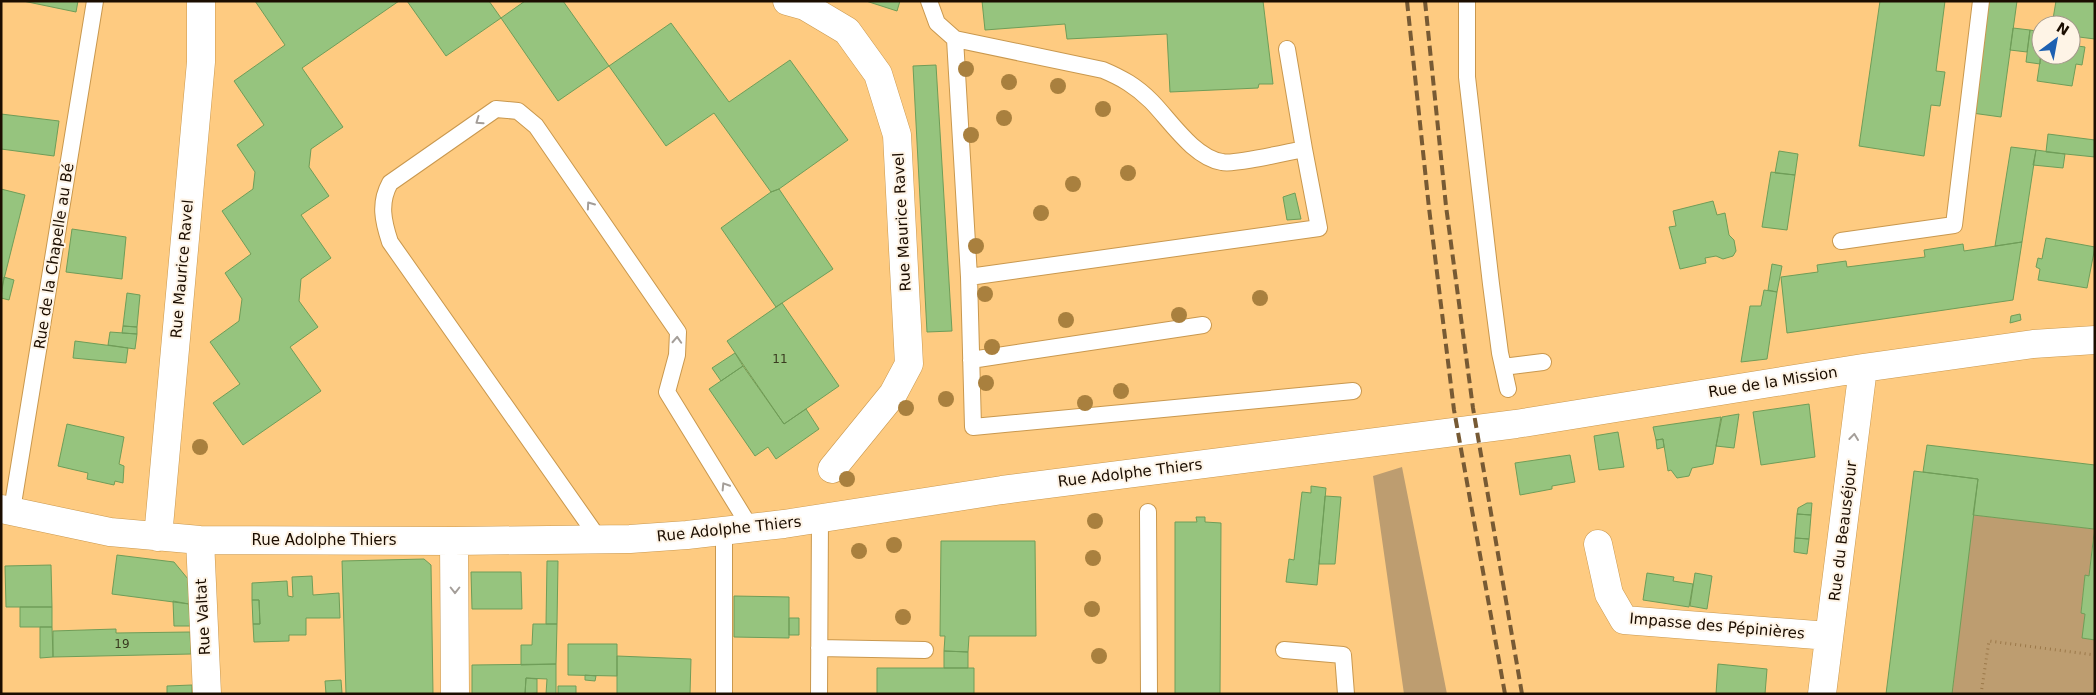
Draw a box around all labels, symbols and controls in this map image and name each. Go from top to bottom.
north arrow [2031,15,2081,65]
text: N [2054,19,2072,39]
one-way arrow [475,115,485,124]
street label: Rue Maurice Ravel [889,152,915,292]
street label: Rue de la Chapelle au Bé [30,162,78,350]
street label: Rue Maurice Ravel [167,199,197,339]
one-way arrow [587,201,597,210]
one-way arrow [672,336,683,344]
house number: 11 [772,352,788,366]
street label: Rue de la Mission [1707,363,1839,401]
one-way arrow [1849,433,1859,441]
street label: Rue Adolphe Thiers [1057,455,1203,491]
street label: Rue du Beauséjour [1825,459,1861,602]
one-way arrow [721,482,731,491]
street label: Rue Adolphe Thiers [656,512,802,546]
street label: Rue Adolphe Thiers [251,531,397,549]
street label: Rue Valtat [192,578,214,656]
one-way arrow [450,586,460,594]
street label: Impasse des Pépinières [1629,609,1806,643]
house number: 19 [114,637,130,651]

